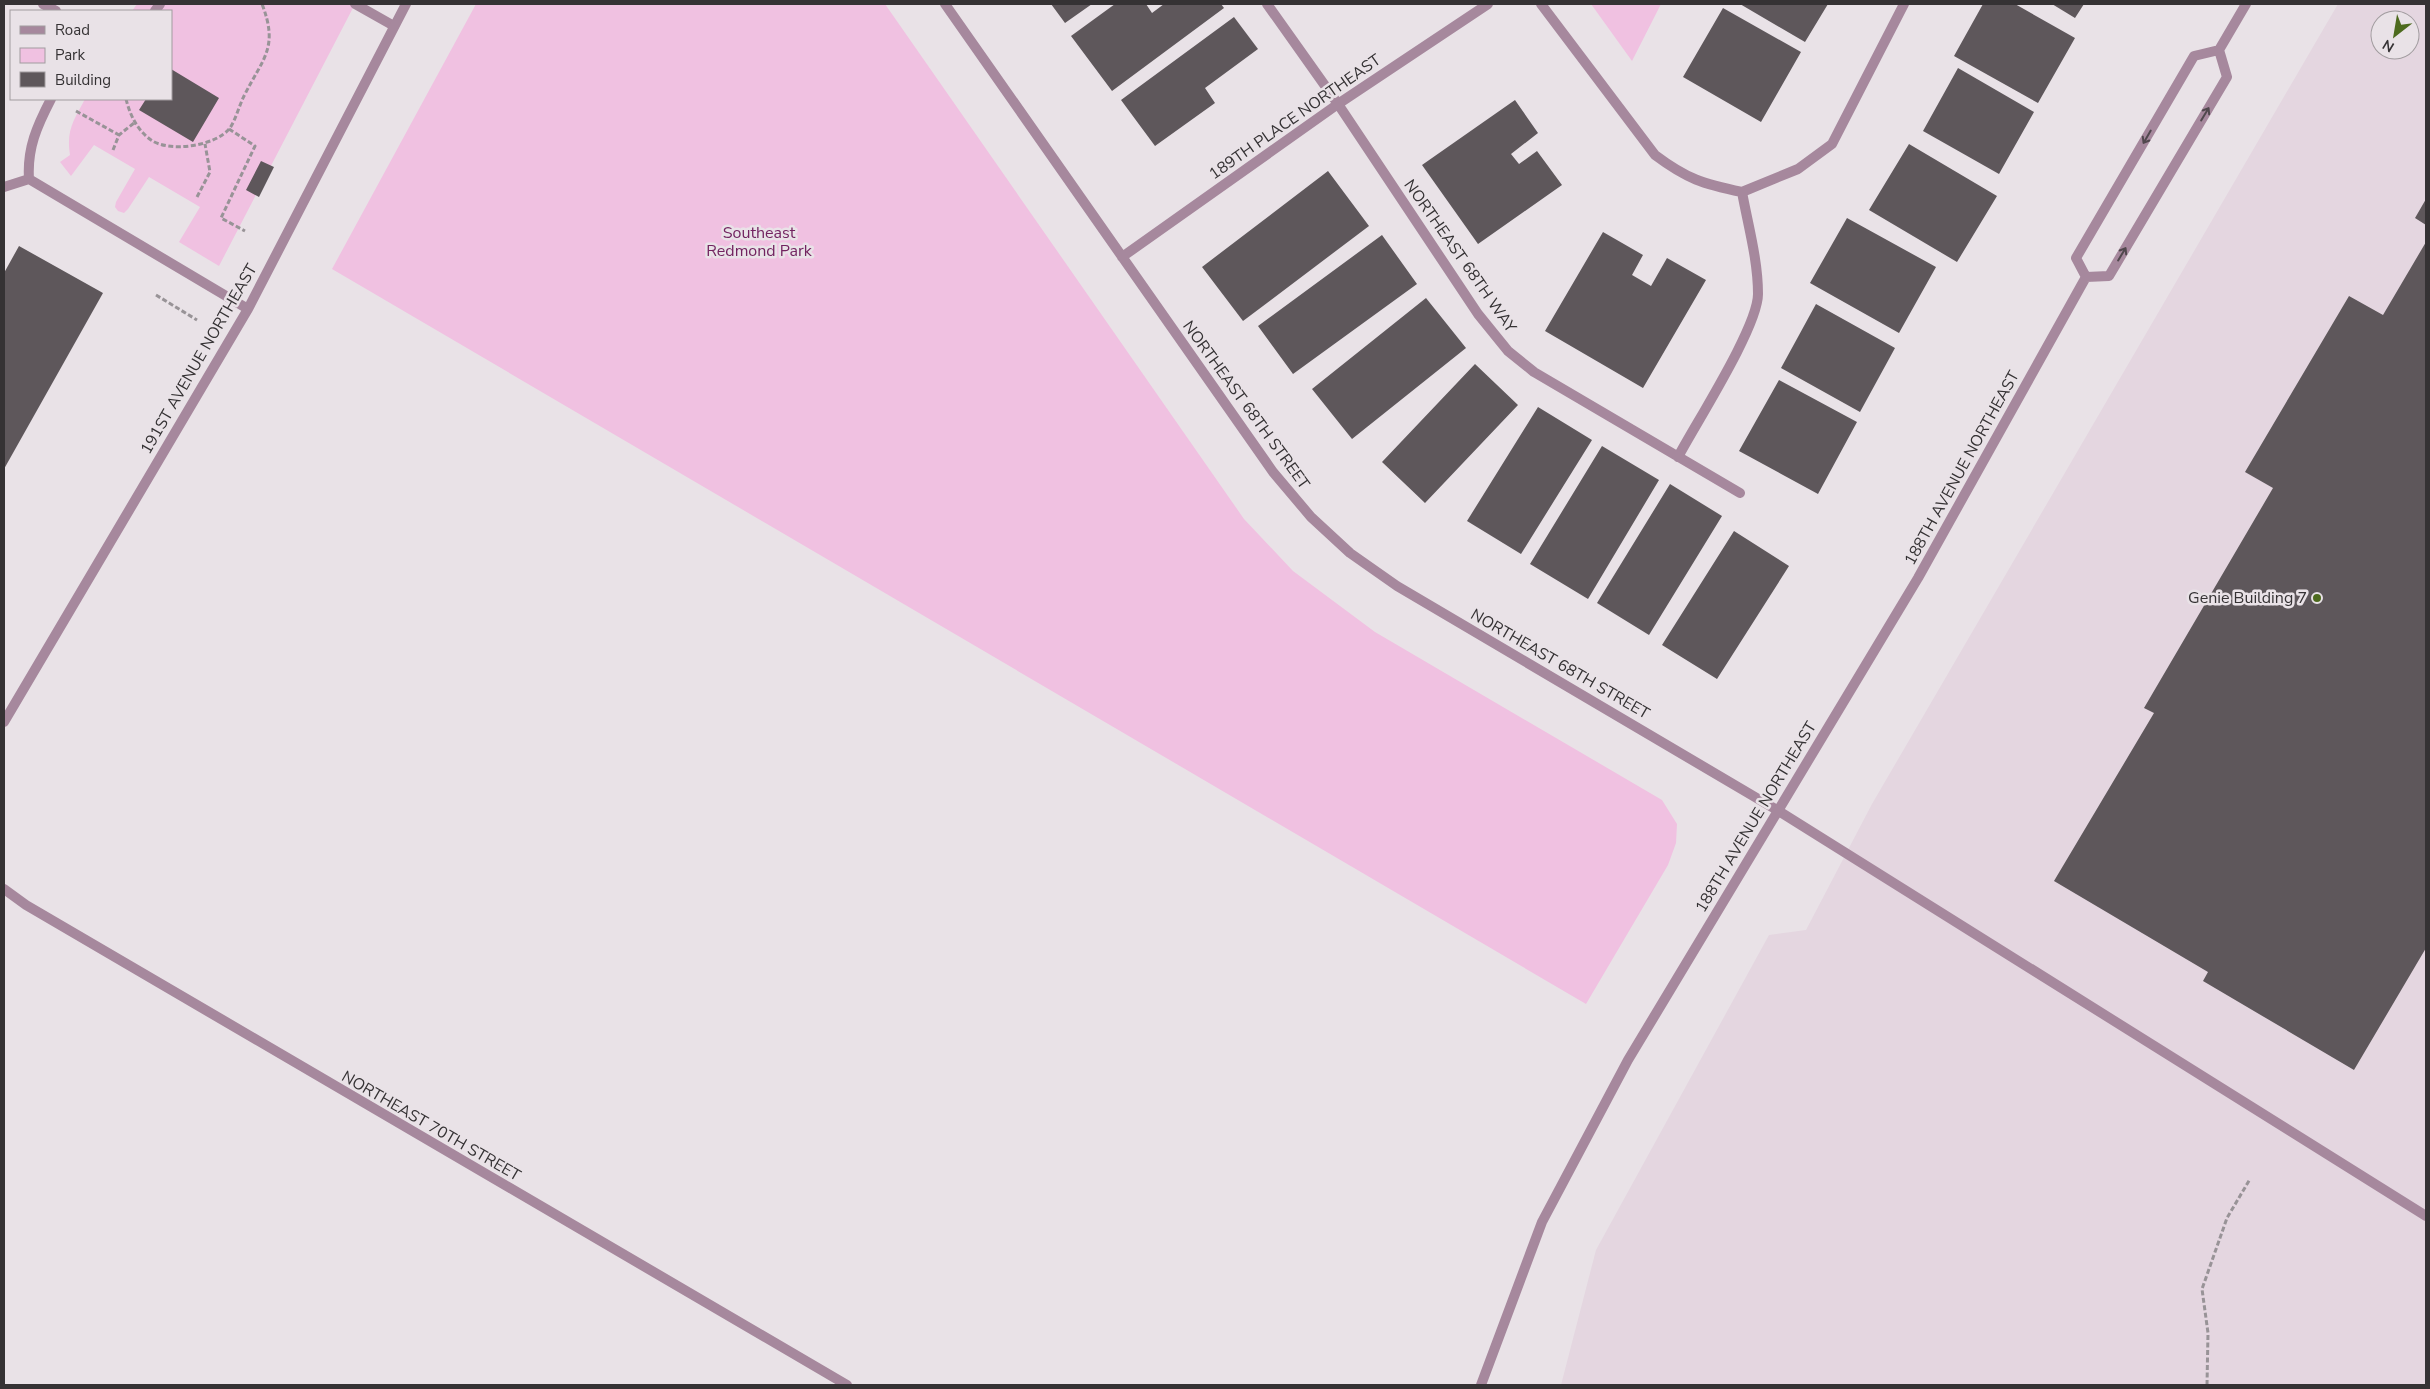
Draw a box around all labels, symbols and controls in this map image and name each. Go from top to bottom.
legend [10,10,172,100]
north arrow [2370,10,2420,60]
text: Road [55,20,90,40]
text: N [2379,35,2398,57]
text: Park [55,45,85,65]
street label: 189TH PLACE NORTHEAST [1205,49,1386,185]
text: Building [55,70,111,90]
one-way arrow [2201,108,2211,122]
one-way arrow [2141,129,2151,143]
street label: NORTHEAST 68TH WAY [1399,175,1522,337]
park label: Southeast Redmond Park [706,222,813,262]
one-way arrow [2117,246,2127,261]
street label: 191ST AVENUE NORTHEAST [135,259,263,458]
street label: NORTHEAST 68TH STREET [1177,316,1315,494]
street label: 188TH AVENUE NORTHEAST [1899,367,2025,569]
place label: Genie Building 7 [2188,587,2307,609]
marker: Genie Building 7 [2311,592,2323,604]
street label: NORTHEAST 68TH STREET [1466,604,1654,725]
street label: 188TH AVENUE NORTHEAST [1690,717,1822,917]
street label: NORTHEAST 70TH STREET [337,1066,525,1187]

